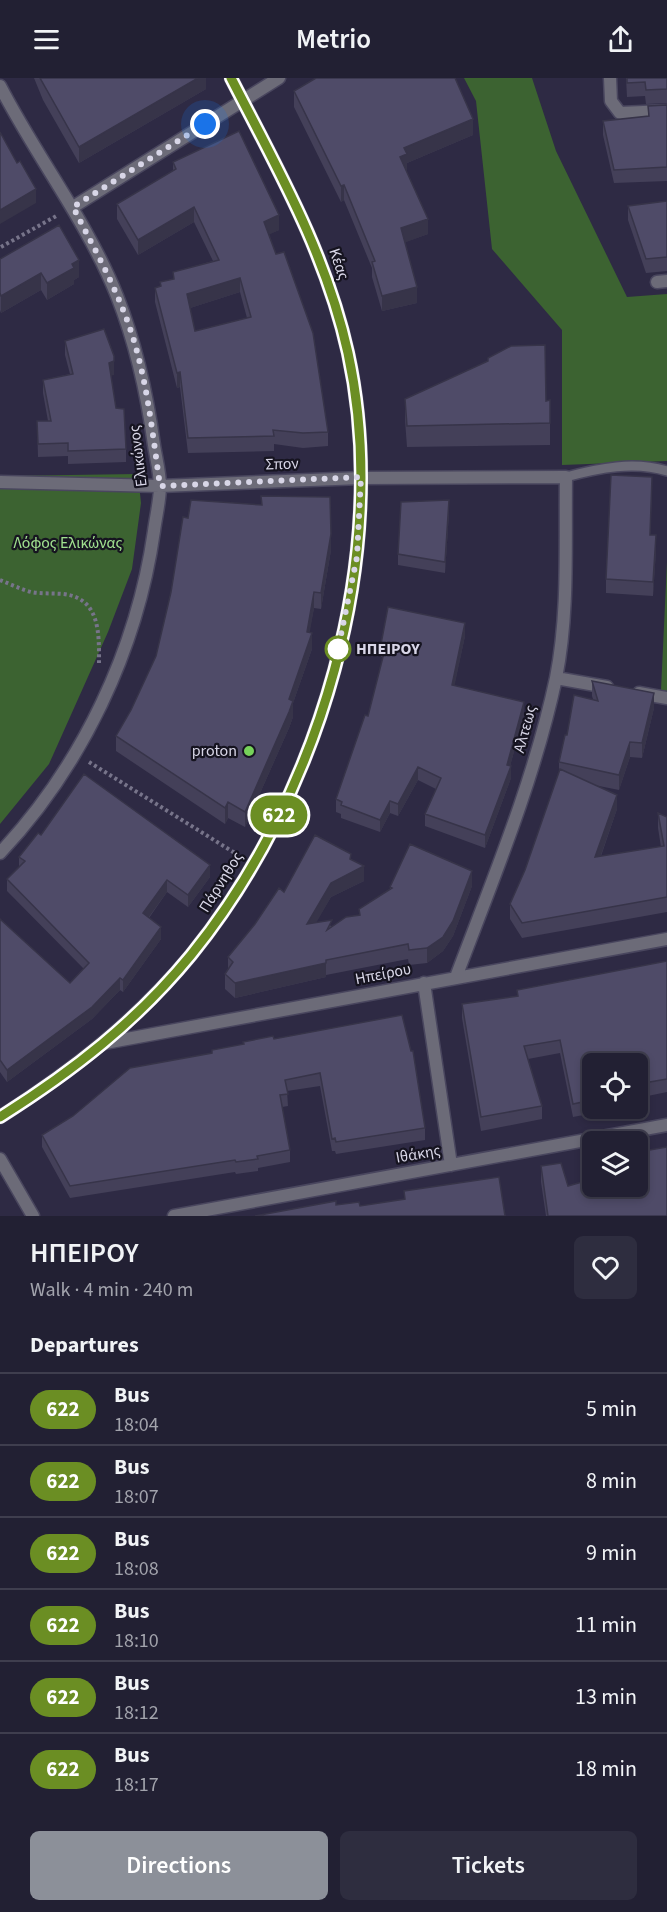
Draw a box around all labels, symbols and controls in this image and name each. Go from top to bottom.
text: Metrio [296,20,371,59]
icon: menu [30,23,63,56]
icon: share [604,23,637,56]
your location [190,109,220,139]
street label: Κέας [323,245,355,283]
street label: Ελικώνος [123,424,153,488]
street label: Σπον [265,452,299,476]
park label: Λόφος Ελικώνας [14,532,122,554]
marker: ΗΠΕΙΡΟΥ [325,636,351,662]
place label: ΗΠΕΙΡΟΥ [356,638,420,660]
street label: Αλτεως [508,703,542,755]
place label: proton [192,740,237,762]
marker: proton [242,744,256,758]
line badge: 622 [244,796,314,834]
text: 622 [262,800,296,830]
street label: Πάρνηθος [194,847,248,917]
street label: Ηπείρου [353,958,413,990]
map controls [582,1053,648,1197]
button: locate [582,1053,648,1119]
button: layers [582,1131,648,1197]
street label: Ιθάκης [394,1139,442,1169]
text: ΗΠΕΙΡΟΥ [30,1233,138,1273]
button: heart [574,1236,637,1299]
text: Walk · 4 min · 240 m [30,1276,193,1304]
text: Departures [30,1329,139,1361]
text: Bus [114,1379,150,1411]
text: 5 min [586,1393,637,1425]
text: 622 [46,1394,80,1424]
text: 18:04 [114,1411,159,1439]
text: Bus [114,1451,150,1483]
text: 8 min [586,1465,637,1497]
text: 622 [46,1466,80,1496]
text: 18:07 [114,1483,159,1511]
text: Bus [114,1523,150,1555]
text: 9 min [586,1537,637,1569]
text: 622 [46,1538,80,1568]
text: 18:08 [114,1555,159,1583]
text: Bus [114,1595,150,1627]
text: 11 min [575,1609,637,1641]
text: 622 [46,1610,80,1640]
text: 18:10 [114,1627,159,1655]
text: Bus [114,1667,150,1699]
text: 13 min [575,1681,637,1713]
text: 622 [46,1682,80,1712]
text: 18:12 [114,1699,159,1727]
text: Bus [114,1739,150,1771]
text: 18 min [575,1753,637,1785]
text: 622 [46,1754,80,1784]
text: 18:17 [114,1771,159,1799]
button: Directions [30,1831,328,1900]
button: Tickets [340,1831,637,1900]

